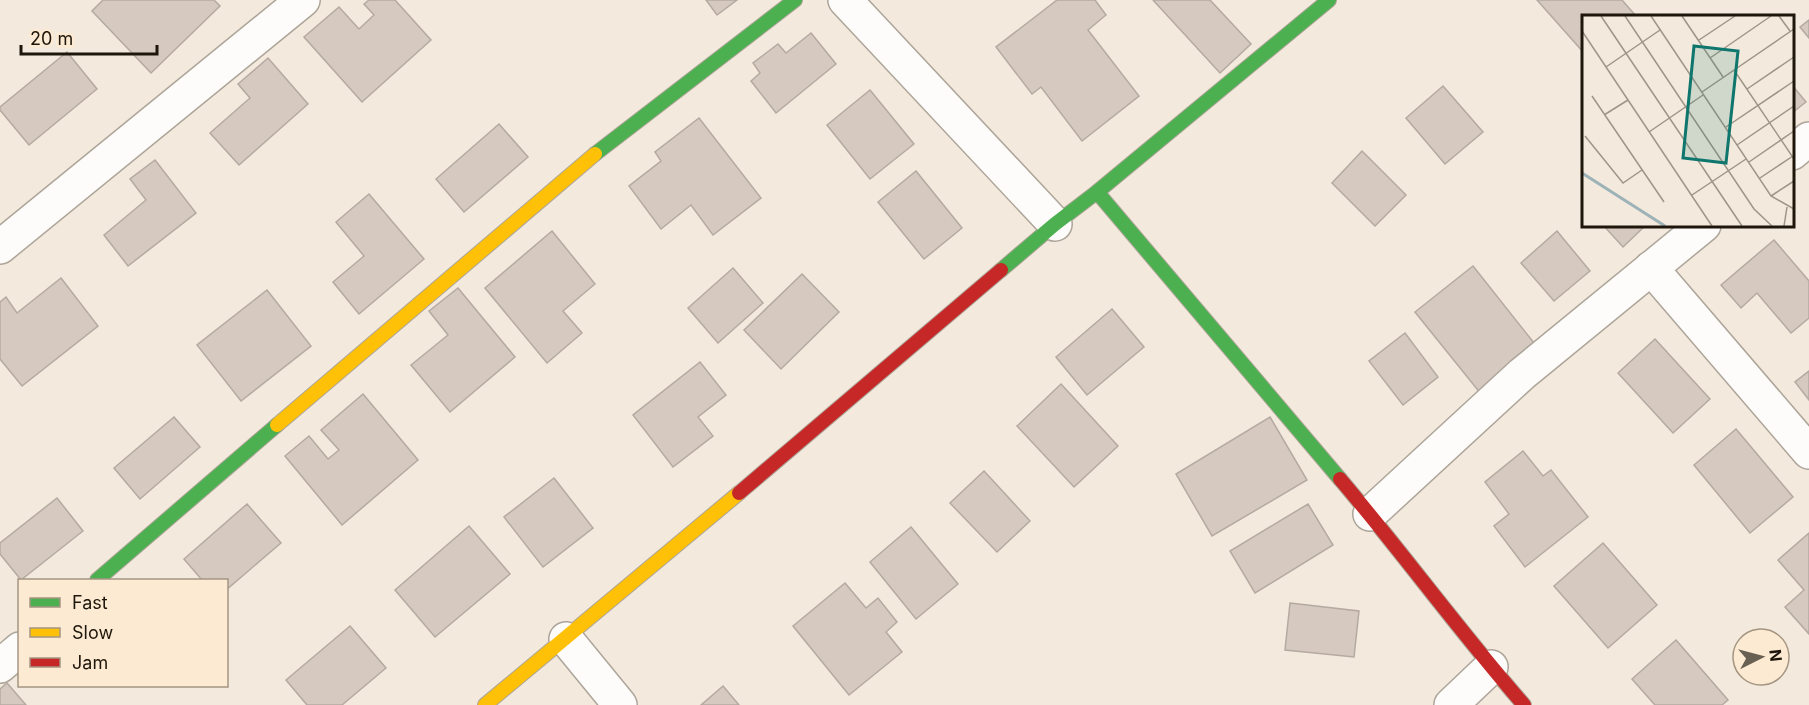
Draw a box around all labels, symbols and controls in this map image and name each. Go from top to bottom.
inset map [1582,15,1794,226]
scale bar [21,18,158,56]
text: 20 m [30,28,73,49]
legend [18,579,228,687]
text: Fast [72,592,108,613]
text: Slow [72,622,113,643]
north arrow [1731,627,1791,687]
text: N [1765,648,1787,663]
text: Jam [72,652,108,673]

